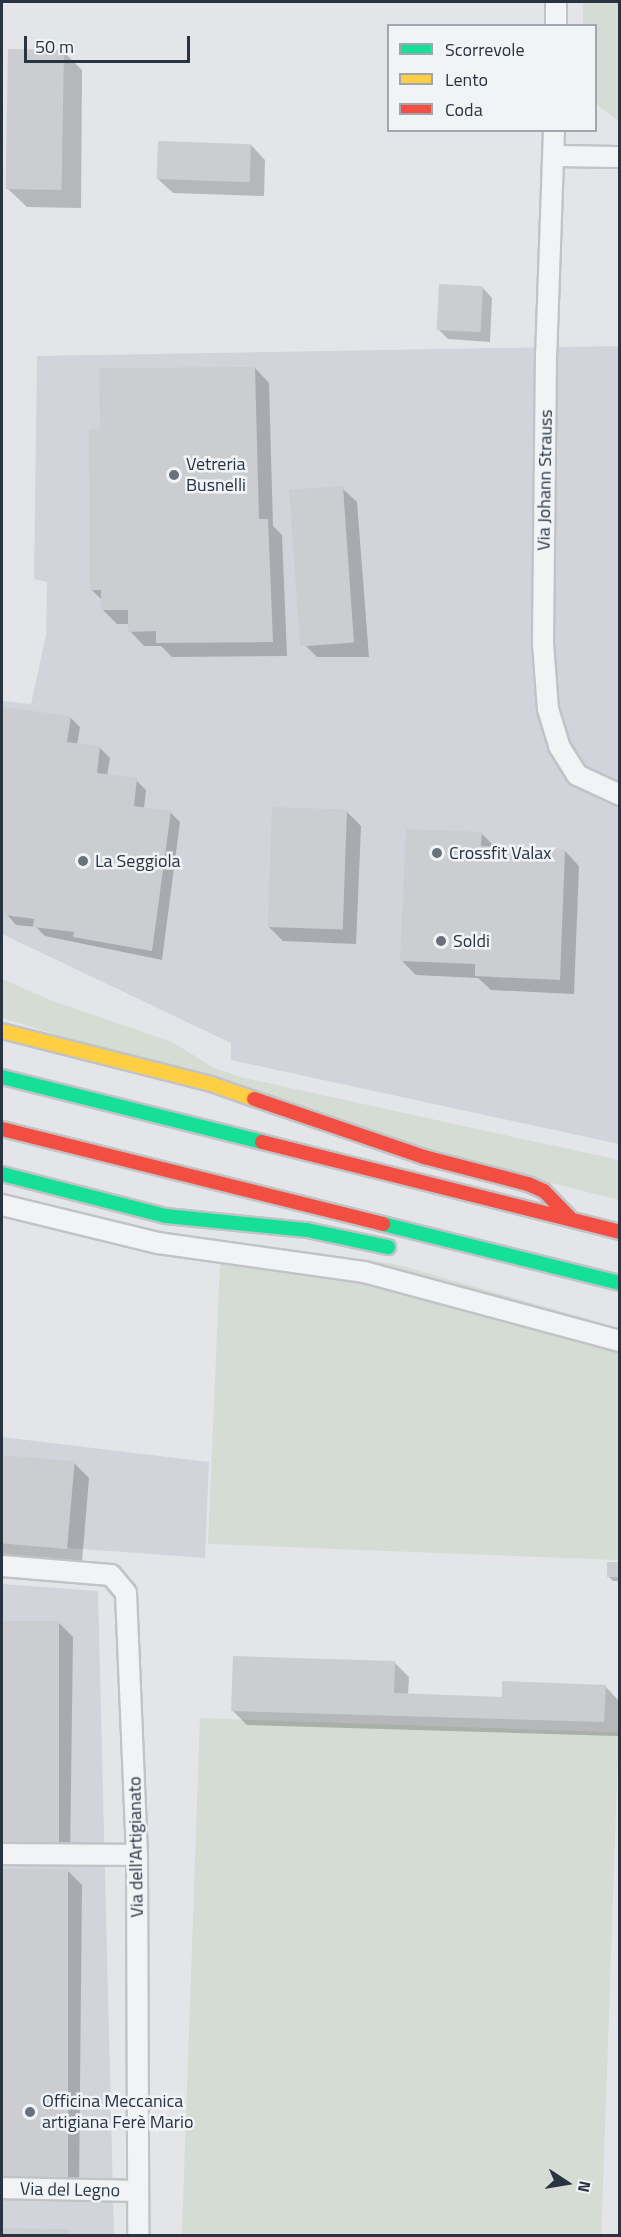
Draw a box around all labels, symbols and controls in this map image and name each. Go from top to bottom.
scale bar [27,24,194,62]
legend [387,24,597,132]
text: 50 m [35,33,74,60]
text: Scorrevole [445,36,524,63]
text: Lento [445,66,488,93]
text: Coda [445,96,483,123]
street label: Via Johann Strauss [533,409,557,551]
place label: Vetreria Busnelli [186,454,246,496]
marker: Vetreria Busnelli [167,468,181,482]
place label: Crossfit Valax [449,842,552,864]
marker: Crossfit Valax [430,846,444,860]
place label: La Seggiola [95,850,181,872]
marker: La Seggiola [76,854,90,868]
place label: Soldi [453,930,490,952]
marker: Soldi [434,934,448,948]
street label: Via dell'Artigianato [124,1776,148,1918]
place label: Officina Meccanica artigiana Ferè Mario [42,2091,194,2134]
marker: Officina Meccanica artigiana Ferè Mario [23,2105,37,2119]
north arrow [537,2153,597,2213]
street label: Via del Legno [20,2178,120,2202]
text: N [572,2179,597,2195]

